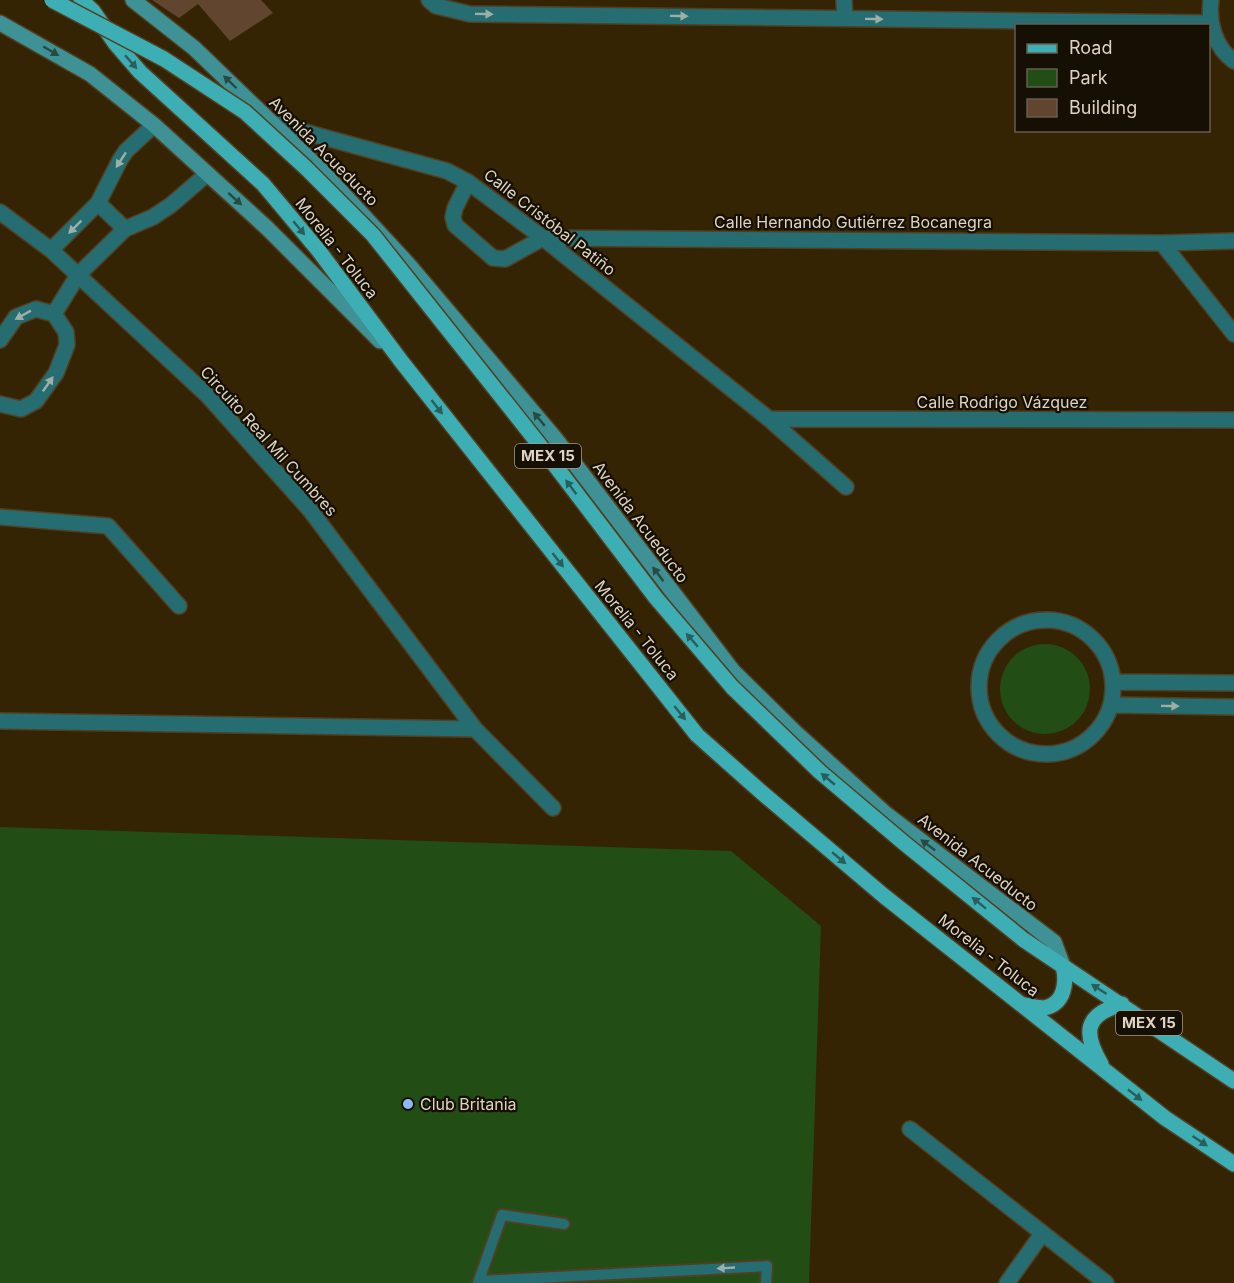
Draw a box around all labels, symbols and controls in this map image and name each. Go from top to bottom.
one-way arrow [474,9,493,19]
one-way arrow [669,11,688,21]
one-way arrow [864,14,883,24]
legend [1015,24,1210,132]
text: Road [1069,37,1112,58]
one-way arrow [43,46,59,57]
one-way arrow [124,54,137,69]
text: Park [1069,67,1108,88]
one-way arrow [224,76,238,90]
street label: Avenida Acueducto [265,92,383,210]
text: Building [1069,97,1137,118]
one-way arrow [115,152,126,168]
street label: Calle Cristóbal Patiño [480,164,620,280]
one-way arrow [227,192,242,205]
street label: Morelia - Toluca [291,194,383,302]
street label: Calle Hernando Gutiérrez Bocanegra [714,212,992,232]
one-way arrow [68,219,82,234]
one-way arrow [293,220,306,236]
one-way arrow [14,310,31,320]
street label: Circuito Real Mil Cumbres [196,362,342,520]
one-way arrow [42,376,54,392]
street label: Calle Rodrigo Vázquez [917,392,1087,412]
one-way arrow [431,400,443,415]
one-way arrow [533,412,546,427]
road number: MEX 15 [515,444,581,468]
street label: Avenida Acueducto [589,457,693,587]
one-way arrow [566,479,578,494]
one-way arrow [552,552,565,568]
one-way arrow [651,566,664,582]
street label: Morelia - Toluca [591,576,683,684]
one-way arrow [686,633,699,648]
one-way arrow [1160,701,1179,711]
one-way arrow [673,705,685,720]
one-way arrow [821,773,836,786]
street label: Avenida Acueducto [914,809,1042,915]
one-way arrow [920,839,936,851]
one-way arrow [831,851,847,864]
one-way arrow [972,897,987,910]
street label: Morelia - Toluca [935,909,1043,1001]
one-way arrow [1091,984,1107,995]
road number: MEX 15 [1116,1011,1182,1035]
one-way arrow [1128,1088,1143,1100]
place label: Club Britania [420,1094,517,1114]
marker: Club Britania [401,1097,415,1111]
one-way arrow [1191,1135,1207,1147]
one-way arrow [716,1263,735,1272]

